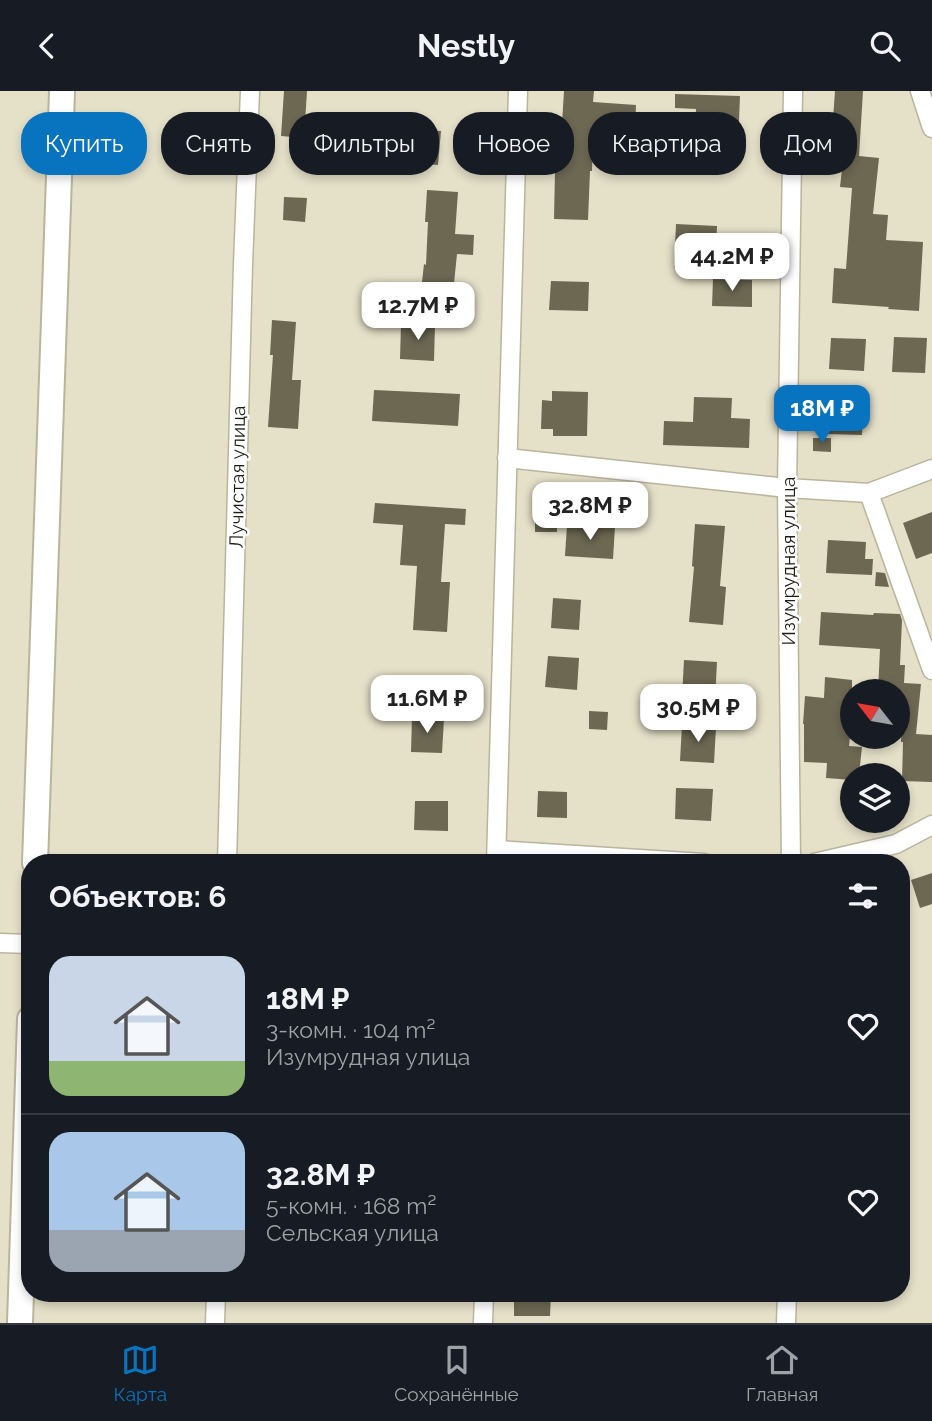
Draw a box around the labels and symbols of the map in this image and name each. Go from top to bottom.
pin: 44.2M ₽ [667,233,797,293]
pin: 12.7M ₽ [353,282,483,342]
pin: 18M ₽ [773,385,871,445]
street label: Лучистая улица [225,405,249,549]
street label: Изумрудная улица [777,477,799,645]
pin: 32.8M ₽ [525,483,655,542]
pin: 11.6M ₽ [362,675,492,735]
north arrow [840,679,910,749]
pin: 30.5M ₽ [633,685,763,744]

